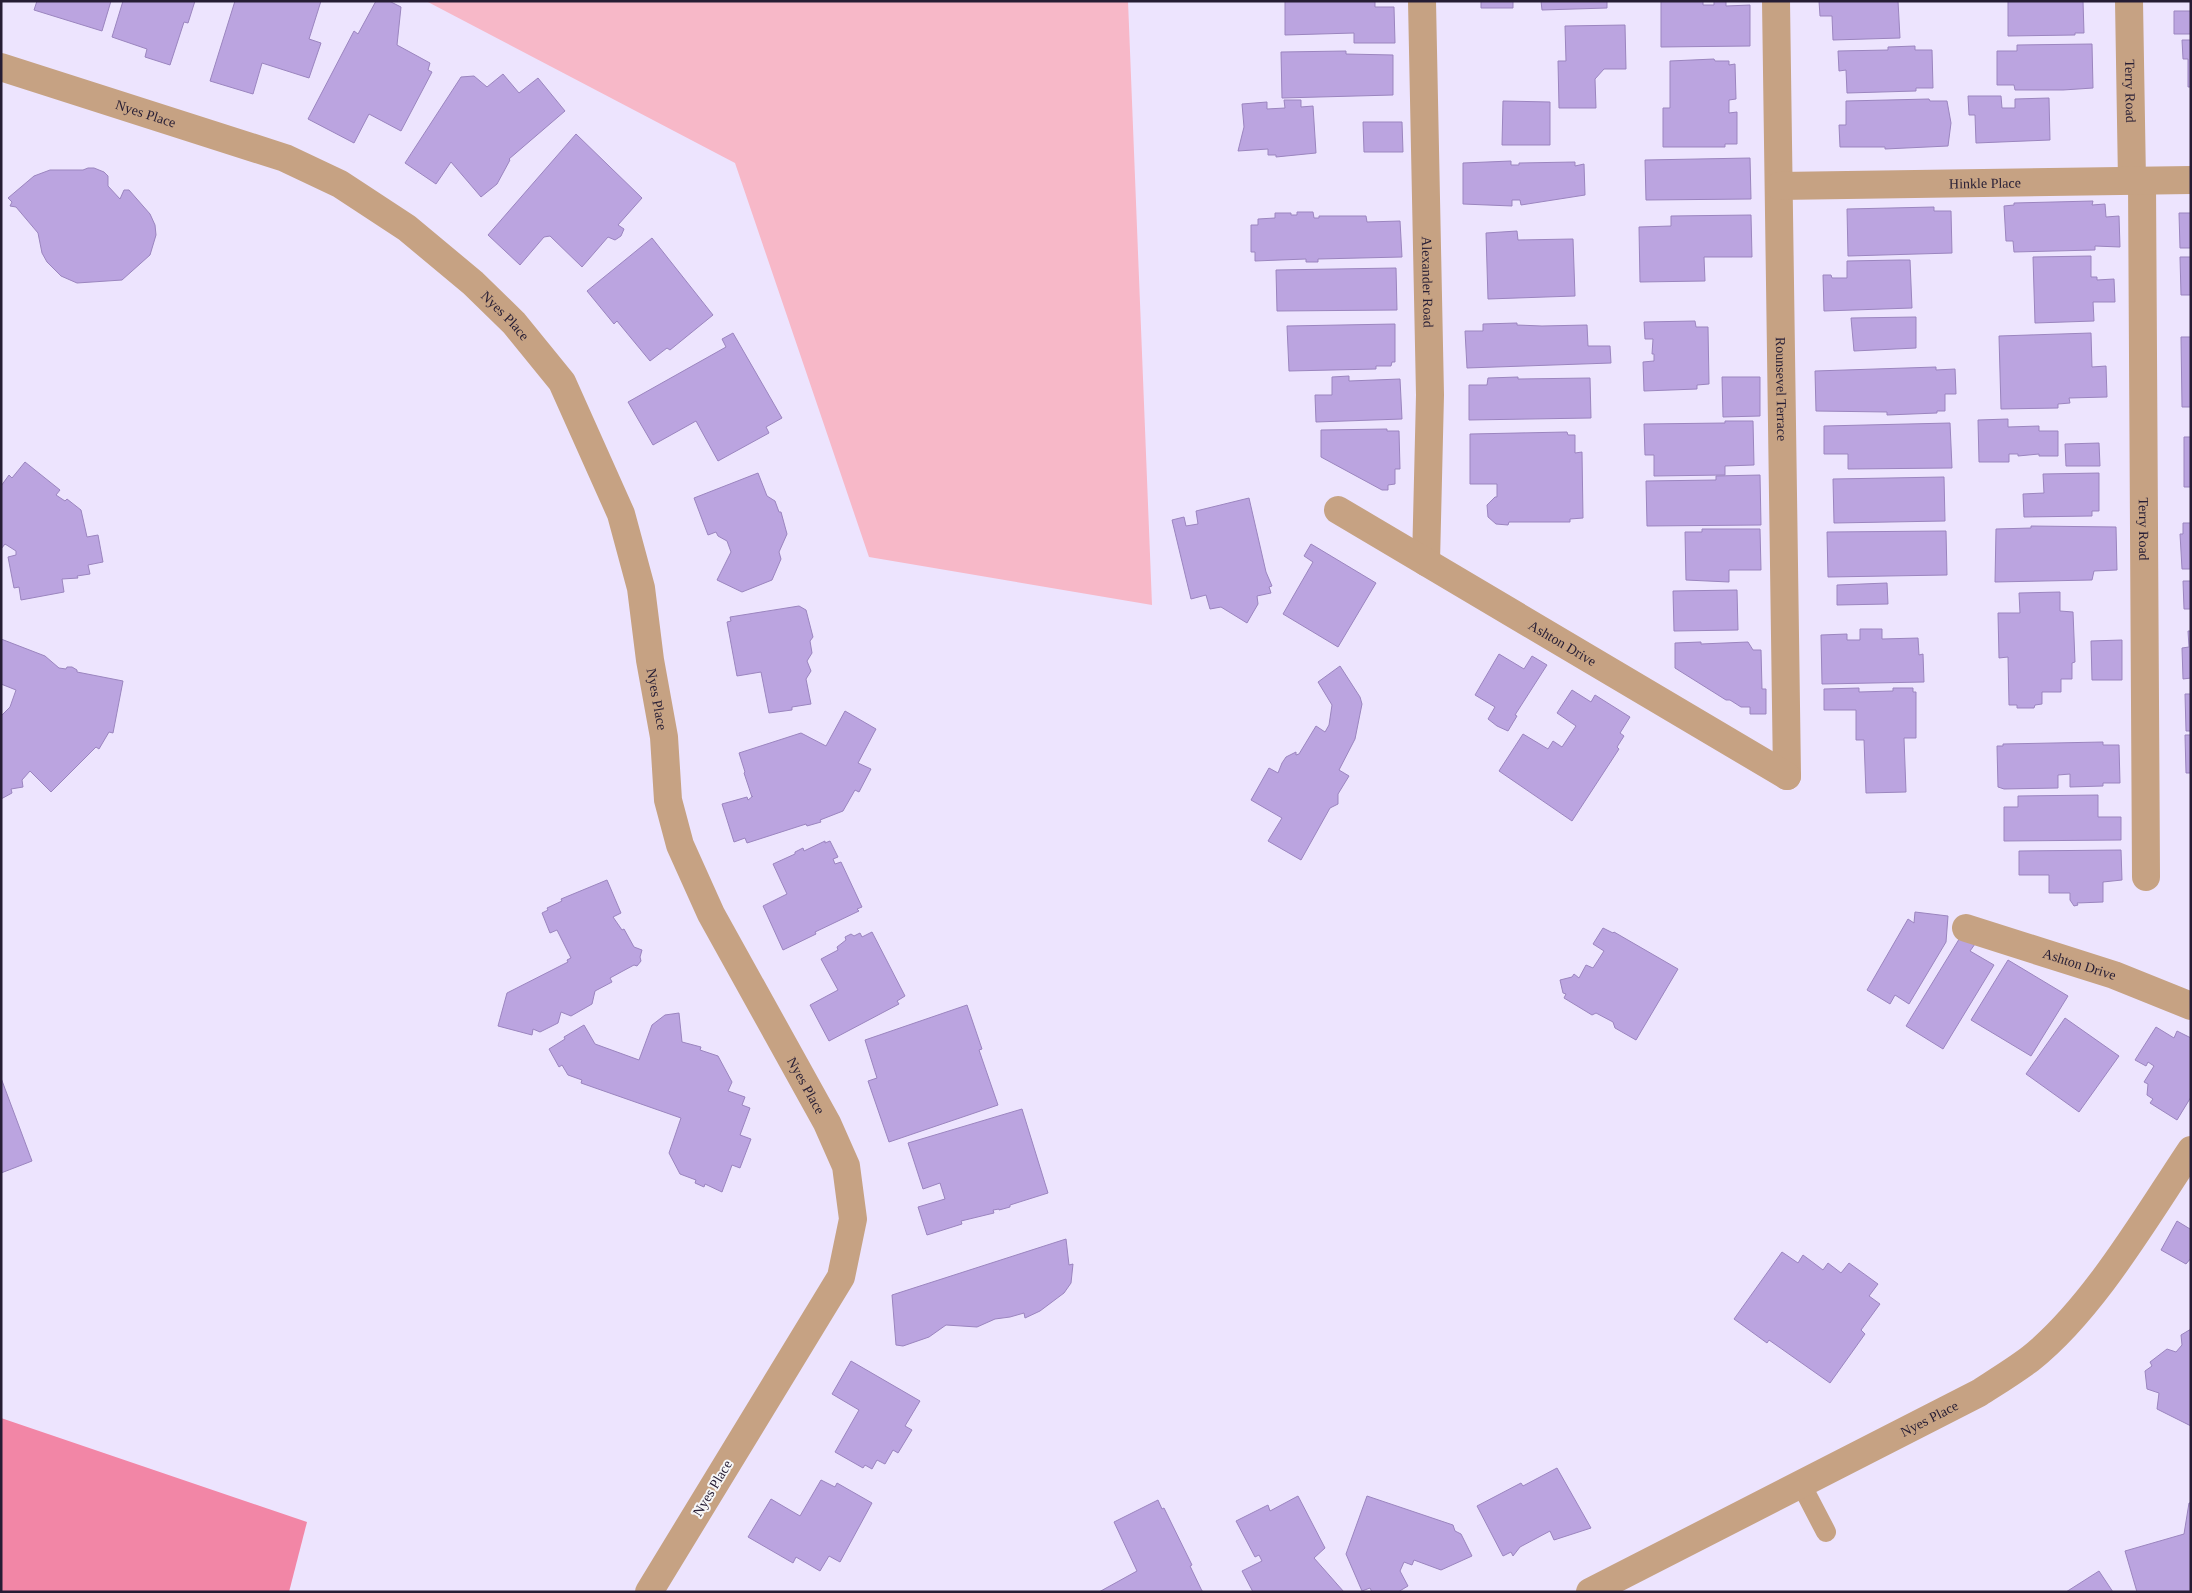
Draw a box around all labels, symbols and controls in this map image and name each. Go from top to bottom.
street label: Terry Road [2122,59,2138,123]
street label: Nyes Place [113,97,178,131]
street label: Hinkle Place [1949,175,2021,192]
street label: Alexander Road [1419,236,1436,328]
street label: Nyes Place [478,288,532,343]
street label: Rounsevel Terrace [1773,337,1789,441]
street label: Terry Road [2136,497,2151,561]
street label: Ashton Drive [1526,618,1599,669]
street label: Nyes Place [644,667,670,731]
street label: Ashton Drive [2041,946,2118,983]
street label: Nyes Place [784,1055,827,1117]
street label: Nyes Place [1898,1398,1961,1440]
street label: Nyes Place [690,1458,735,1519]

